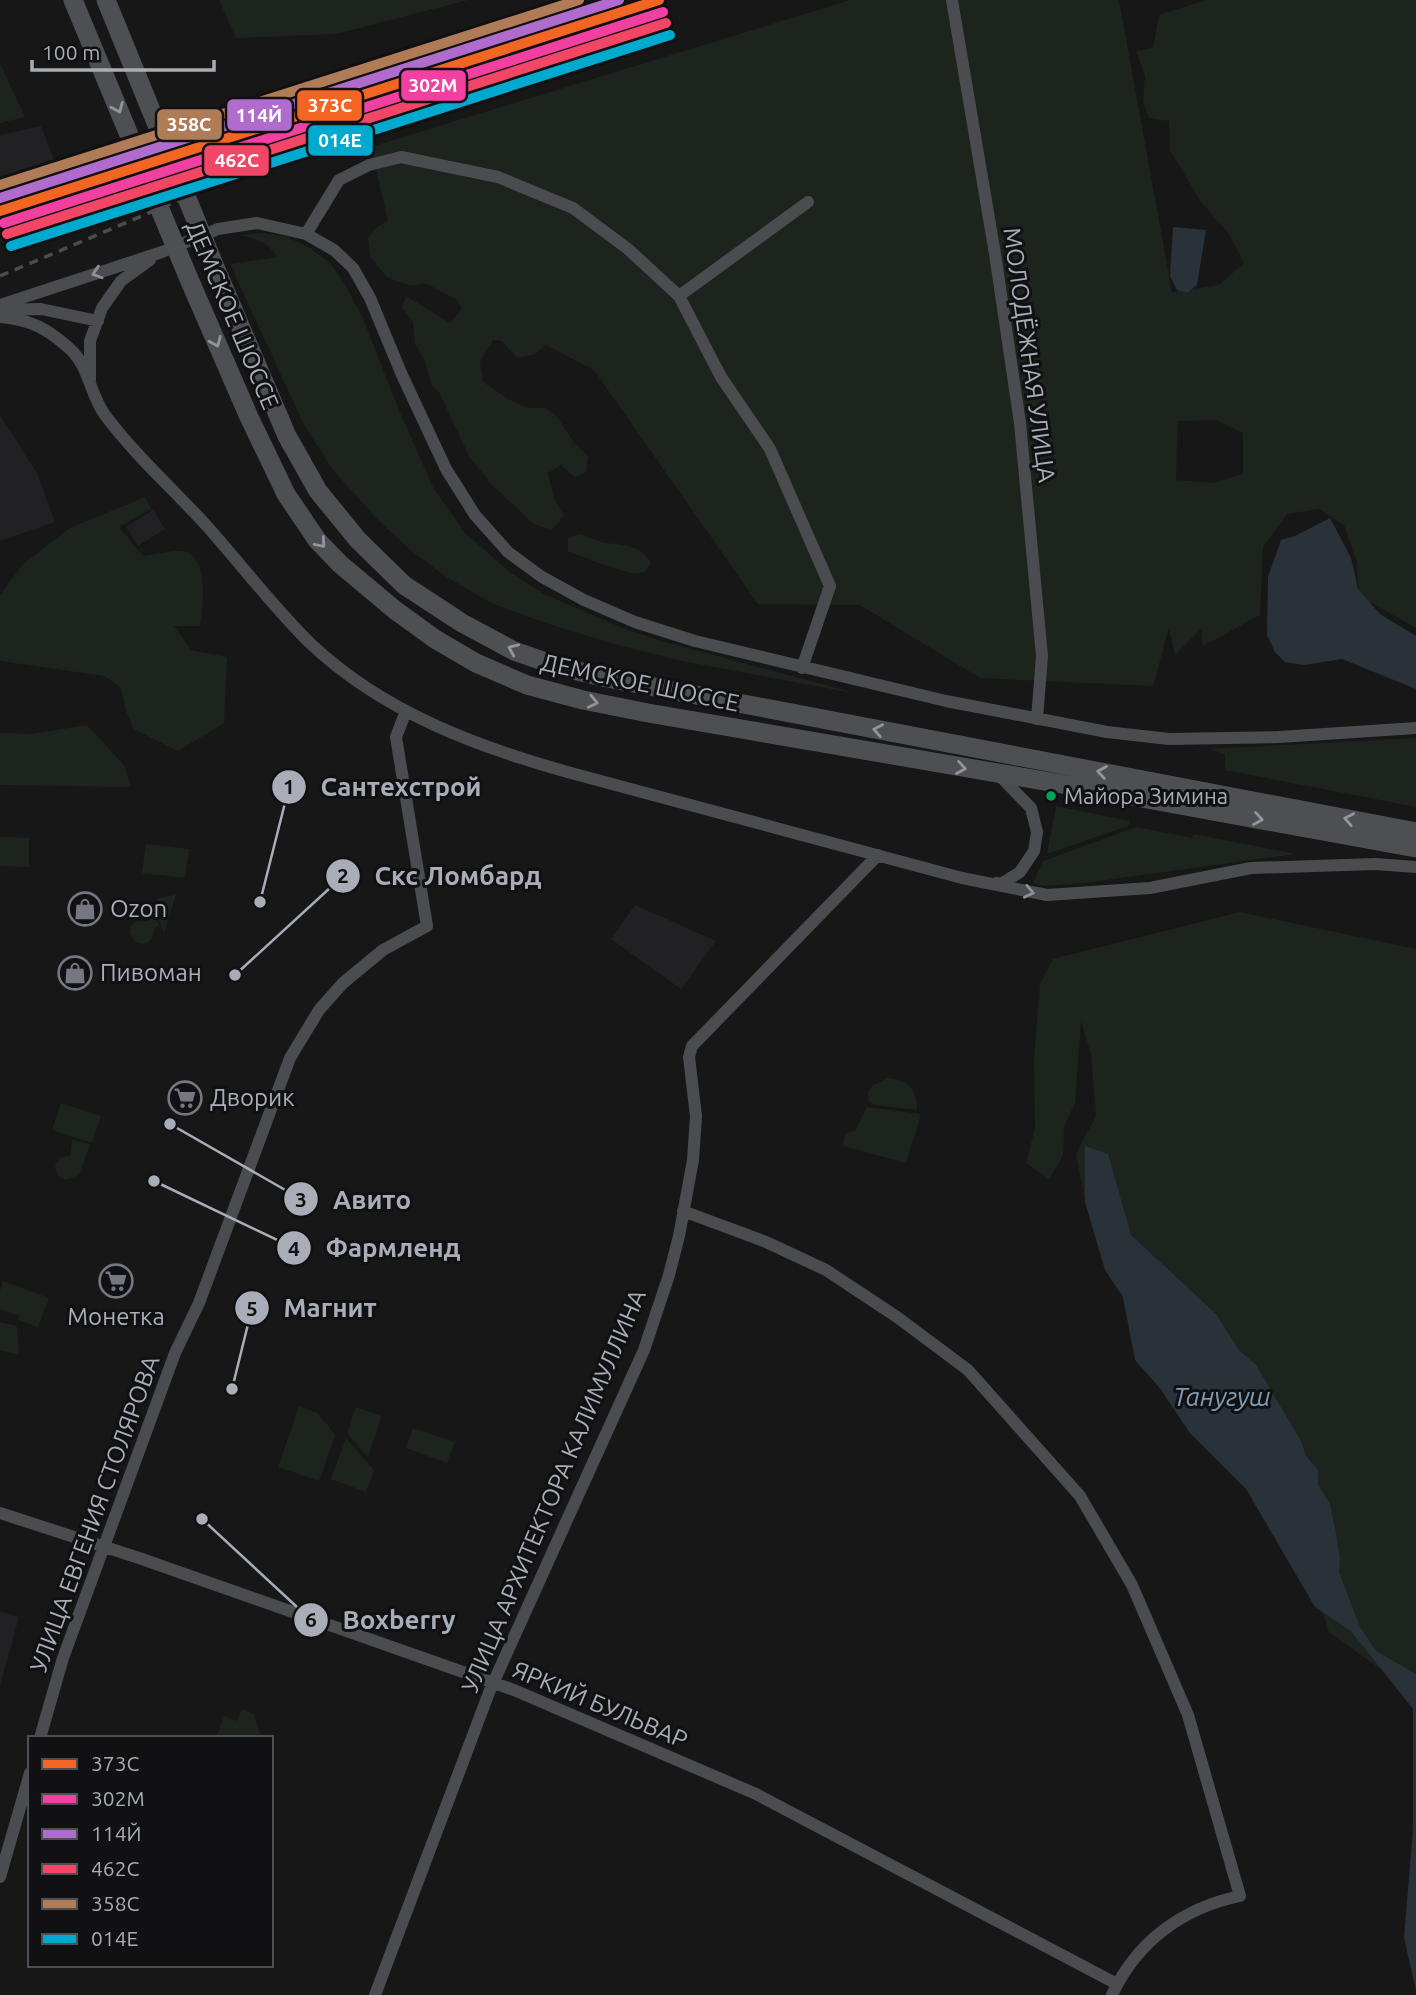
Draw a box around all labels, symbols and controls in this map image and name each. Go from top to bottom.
scale bar [32,28,214,72]
text: 100 m [42,40,100,64]
line badge: 302М [400,69,467,102]
text: 302М [408,74,458,96]
line badge: 373C [296,89,363,122]
text: 373C [308,94,352,116]
line badge: 114Й [226,98,293,132]
one-way arrow [110,102,124,114]
text: 114Й [236,104,282,126]
line badge: 358С [156,108,223,141]
text: 358С [167,113,211,135]
line badge: 014Е [307,124,374,157]
text: 014Е [318,129,362,151]
line badge: 462С [203,144,270,177]
text: 462С [215,149,259,171]
street label: ДЕМСКОЕ ШОССЕ [181,217,284,413]
street label: МОЛОДЁЖНАЯ УЛИЦА [998,226,1061,485]
one-way arrow [91,265,104,279]
one-way arrow [208,334,222,347]
one-way arrow [313,535,325,548]
one-way arrow [508,643,520,657]
street label: ДЕМСКОЕ ШОССЕ [539,648,742,717]
one-way arrow [587,693,599,708]
one-way arrow [872,723,884,738]
one-way arrow [955,760,967,775]
callout: Сантехстрой [271,763,495,810]
one-way arrow [1096,765,1107,780]
text: Сантехстрой [320,772,482,801]
text: 1 [283,774,295,798]
place label: Майора Зимина [1064,783,1228,808]
marker: Майора Зимина [1044,789,1058,803]
one-way arrow [1252,811,1264,826]
one-way arrow [1343,813,1355,828]
callout: Скс Ломбард [326,852,556,899]
text: Скс Ломбард [374,861,542,890]
text: 2 [337,863,349,887]
one-way arrow [1023,883,1035,898]
shop icon: Ozon [66,890,104,928]
place label: Ozon [110,895,167,922]
shop icon: Пивоман [56,954,94,992]
place label: Пивоман [100,959,202,986]
supermarket icon: Дворик [166,1079,204,1117]
place label: Дворик [210,1084,295,1111]
callout: Авито [284,1176,425,1223]
text: Авито [333,1185,411,1214]
text: 3 [295,1187,307,1211]
callout: Фармленд [277,1225,475,1272]
text: Фармленд [325,1233,461,1262]
text: 4 [288,1236,300,1260]
supermarket icon: Монетка [97,1262,135,1300]
callout: Магнит [235,1285,391,1332]
street label: УЛИЦА АРХИТЕКТОРА КАЛИМУЛЛИНА [456,1285,651,1696]
text: Магнит [283,1293,377,1322]
text: 5 [246,1296,258,1320]
place label: Монетка [67,1303,165,1330]
street label: УЛИЦА ЕВГЕНИЯ СТОЛЯРОВА [25,1352,165,1676]
water label: Танугуш [1173,1382,1271,1411]
callout: Boxberry [293,1596,469,1643]
text: Boxberry [342,1605,456,1634]
text: 6 [305,1607,317,1631]
street label: ЯРКИЙ БУЛЬВАР [509,1655,692,1753]
legend [28,1736,273,1967]
text: 373C [91,1751,140,1775]
text: 302М [91,1786,145,1810]
text: 114Й [91,1821,142,1845]
text: 462С [91,1856,140,1880]
text: 358С [91,1891,140,1915]
text: 014Е [91,1926,138,1950]

